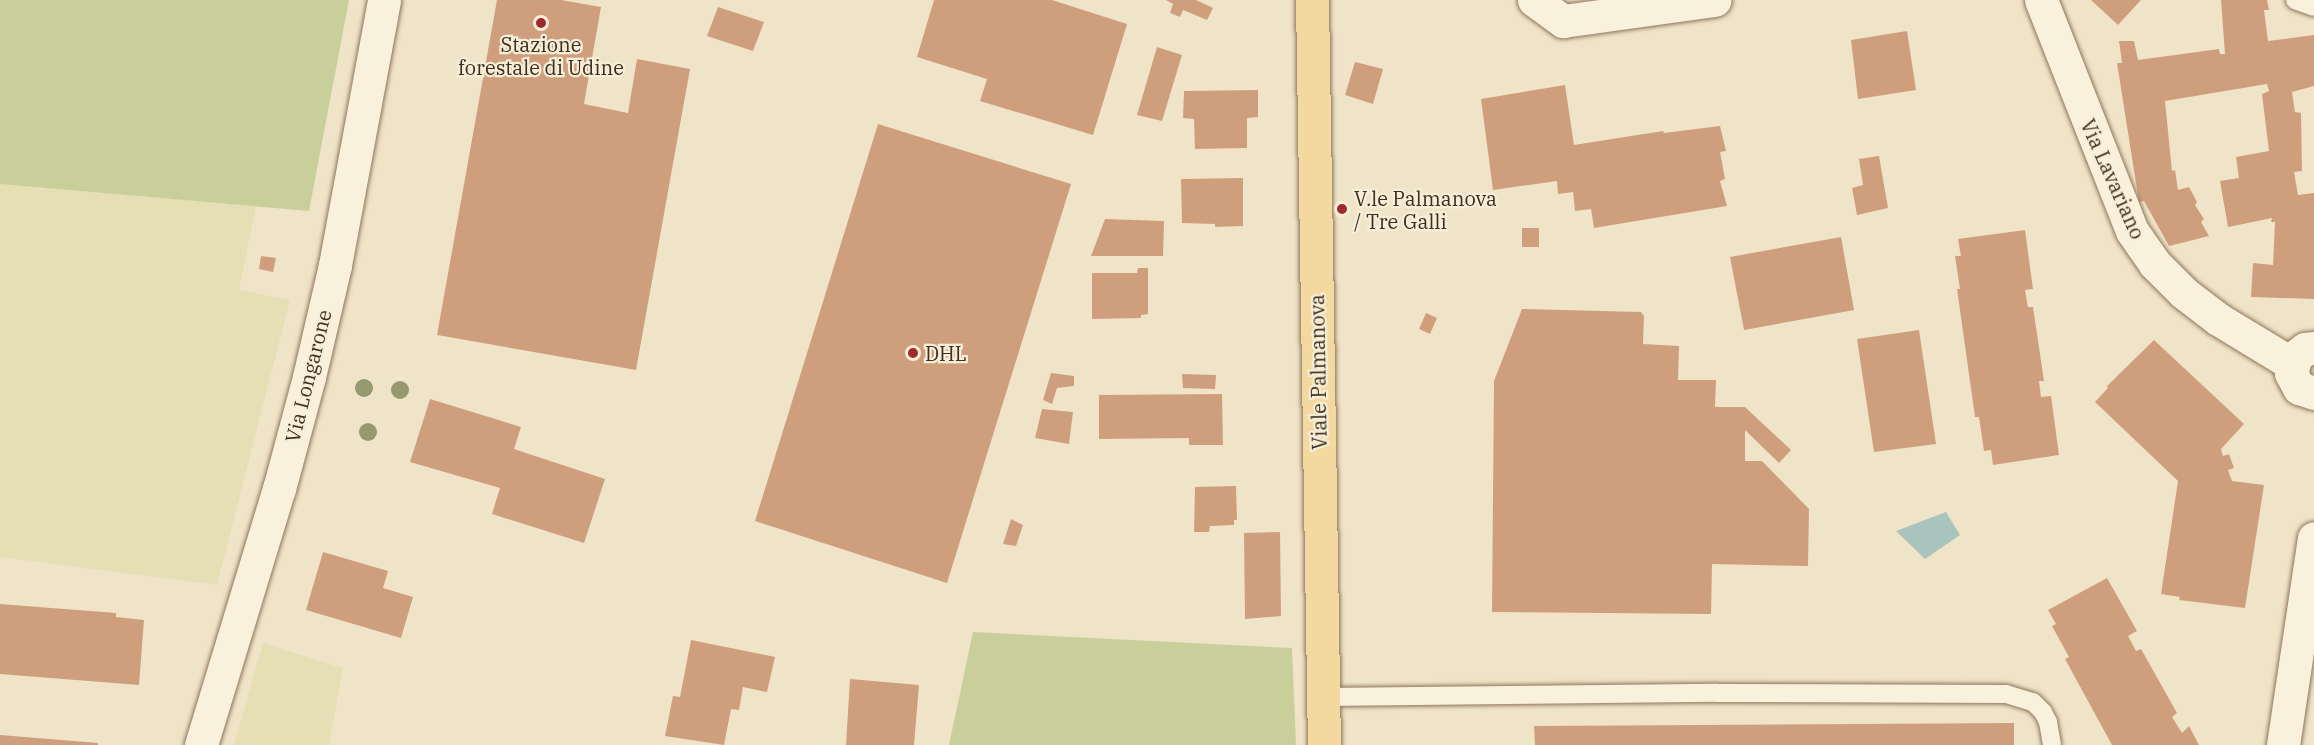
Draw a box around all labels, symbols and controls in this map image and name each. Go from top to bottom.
marker: Stazione forestale di Udine [534,16,548,30]
place label: Stazione forestale di Udine [458,33,624,80]
street label: Via Lavariano [2076,115,2150,243]
place label: V.le Palmanova / Tre Galli [1354,186,1497,233]
marker: V.le Palmanova / Tre Galli [1335,202,1349,216]
street label: Viale Palmanova [1305,294,1331,450]
street label: Via Longarone [280,307,336,445]
place label: DHL [925,341,967,365]
marker: DHL [906,346,920,360]

